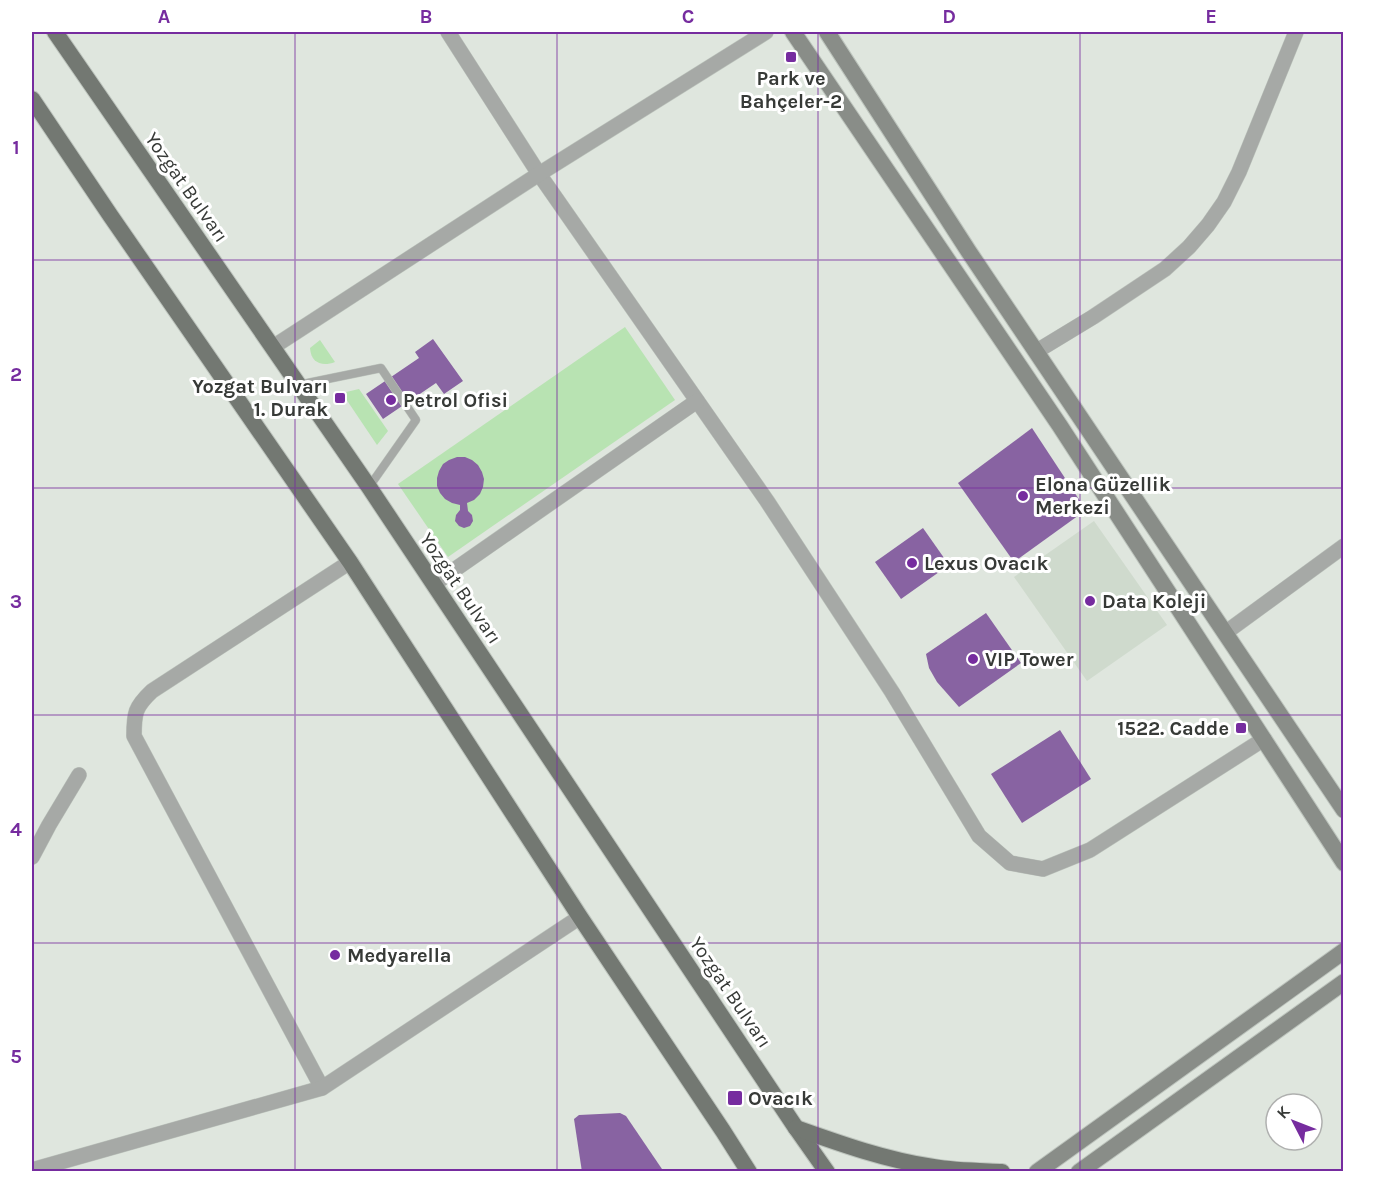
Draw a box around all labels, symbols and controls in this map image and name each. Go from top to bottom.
text: A [158,5,171,28]
text: B [420,5,432,28]
text: C [682,5,694,28]
text: D [942,5,956,28]
text: E [1205,5,1217,28]
marker: Park ve Bahçeler-2 [784,50,798,64]
place label: Park ve Bahçeler-2 [740,67,842,113]
street label: Yozgat Bulvarı [140,128,233,247]
text: 1 [12,136,20,159]
text: 2 [10,363,22,386]
place label: Yozgat Bulvarı 1. Durak [192,375,328,421]
place label: Petrol Ofisi [403,389,508,412]
marker: Yozgat Bulvarı 1. Durak [333,391,347,405]
marker: Petrol Ofisi [384,393,398,407]
place label: Elona Güzellik Merkezi [1035,473,1171,519]
marker: Elona Güzellik Merkezi [1016,489,1030,503]
street label: Yozgat Bulvarı [415,528,506,648]
place label: Lexus Ovacık [924,552,1049,575]
marker: Lexus Ovacık [905,556,919,570]
text: 3 [10,590,22,613]
place label: Data Koleji [1102,590,1206,613]
marker: Data Koleji [1083,594,1097,608]
place label: VIP Tower [985,648,1074,671]
marker: VIP Tower [966,652,980,666]
place label: 1522. Cadde [1117,717,1229,740]
marker: 1522. Cadde [1234,721,1248,735]
text: 4 [10,818,22,841]
street label: Yozgat Bulvarı [685,932,776,1052]
place label: Medyarella [347,944,451,967]
marker: Medyarella [328,948,342,962]
text: 5 [10,1045,22,1068]
place label: Ovacık [748,1087,813,1110]
marker: Ovacık [726,1089,744,1107]
north arrow [1264,1092,1324,1152]
text: K [1273,1102,1294,1123]

